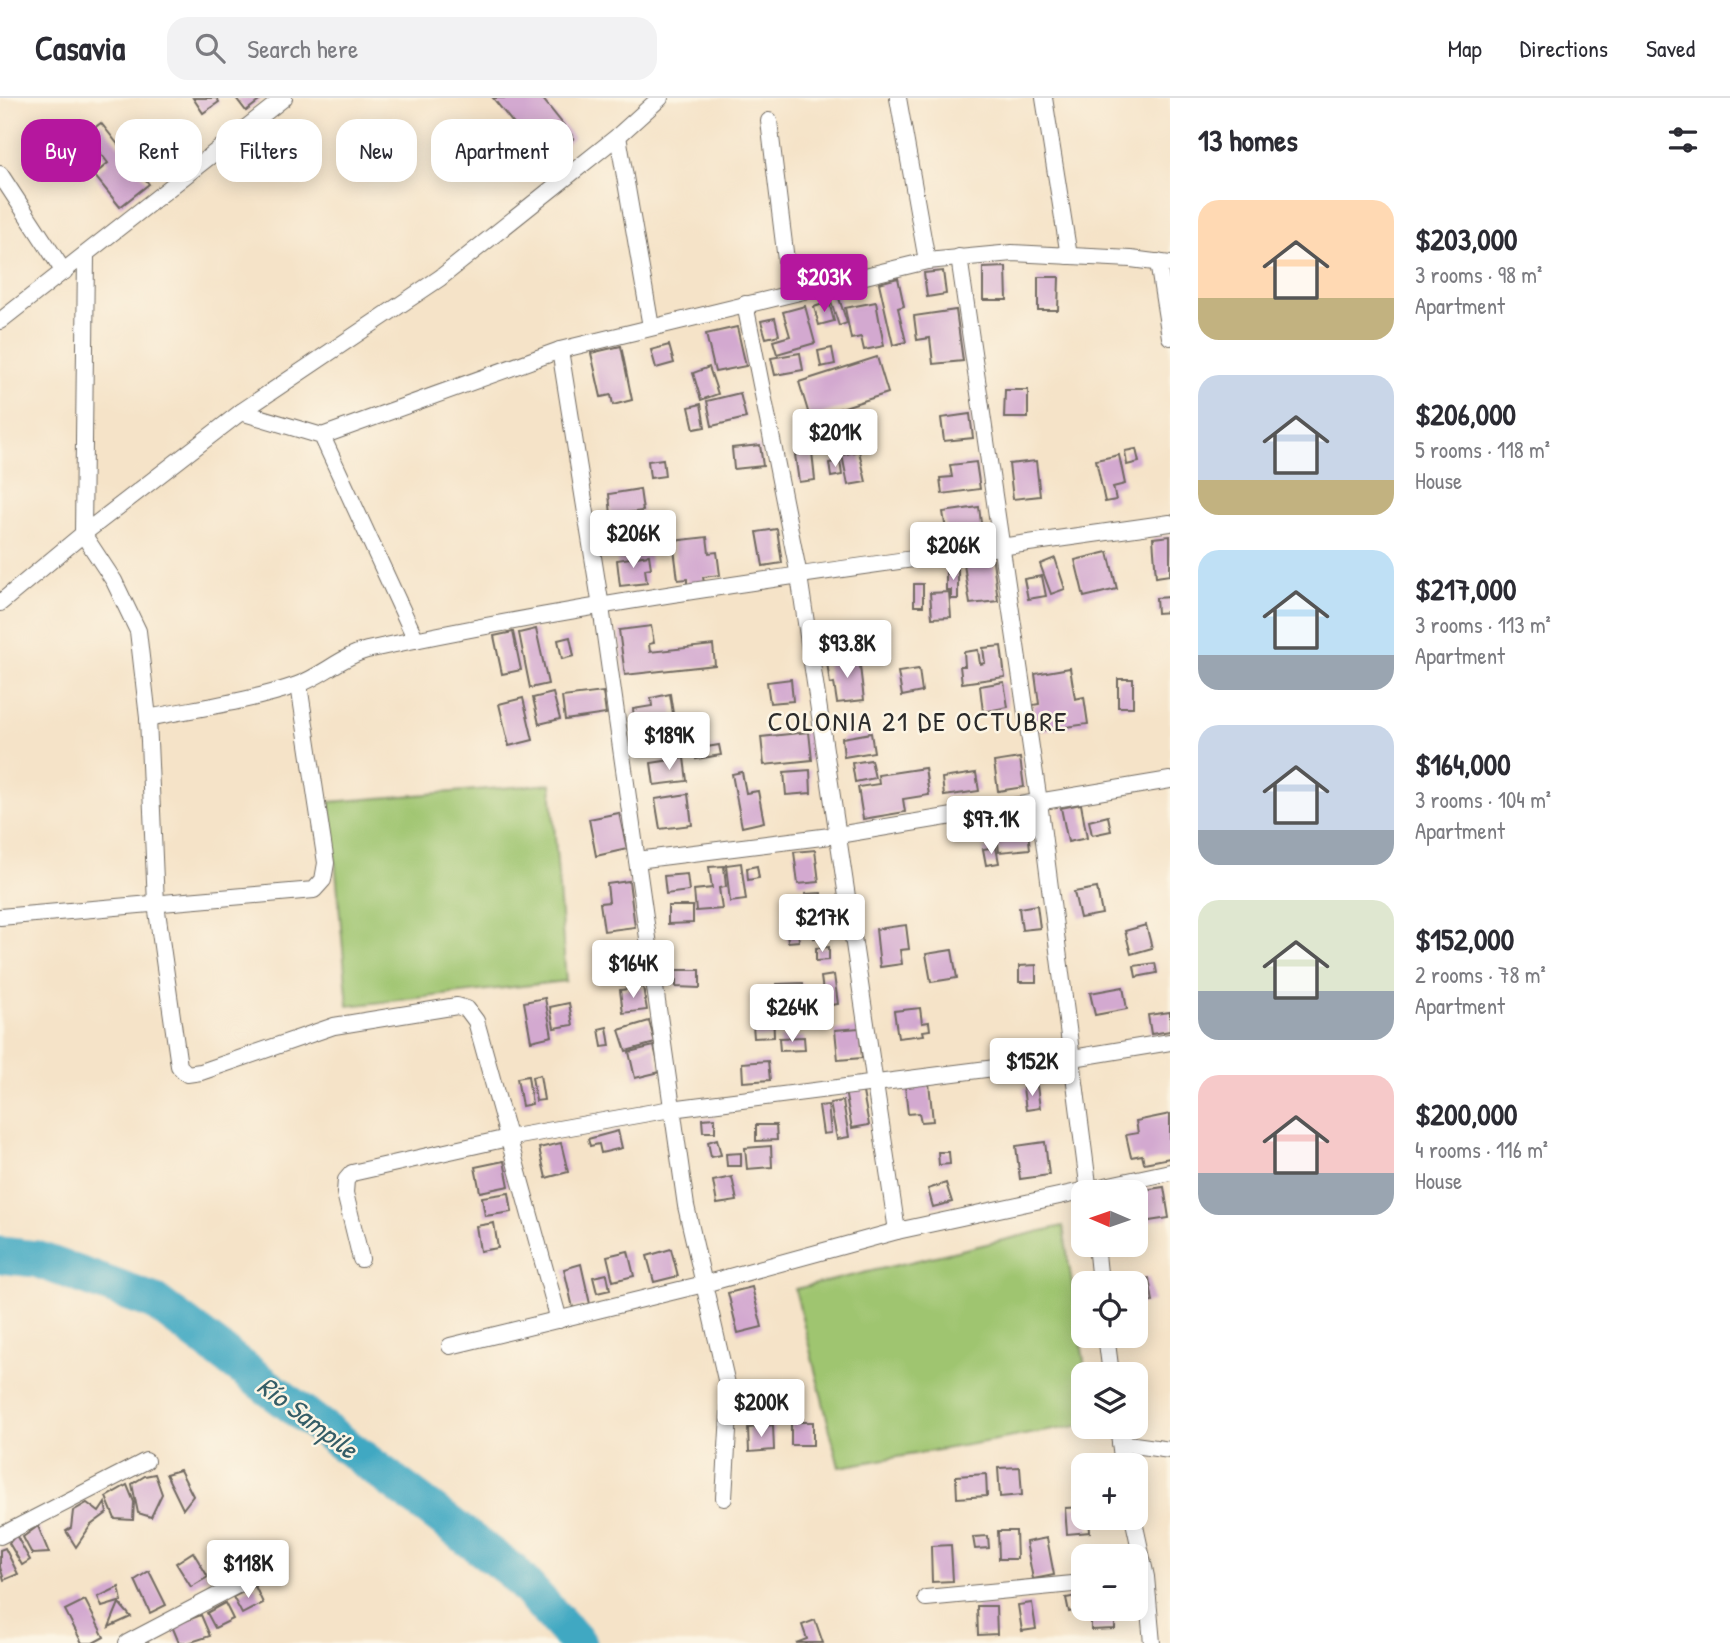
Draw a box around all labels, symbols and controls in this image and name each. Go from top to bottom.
search box [167,17,657,80]
text: Casavia [35,26,125,70]
icon: search [191,29,229,67]
text: Search here [247,31,358,66]
text: Map [1448,32,1482,64]
text: Directions [1520,32,1608,64]
text: Saved [1646,32,1695,64]
chip: Buy [21,119,101,182]
chip: Rent [115,119,202,182]
chip: Filters [216,119,322,182]
chip: New [336,119,417,182]
chip: Apartment [431,119,573,182]
text: 13 homes [1198,120,1298,160]
icon: filters [1664,121,1702,159]
text: $203,000 [1415,219,1518,259]
icon: home [1254,228,1338,312]
pin: $203K [775,254,873,314]
text: 3 rooms · 98 m² [1415,259,1542,290]
text: $203K [796,261,852,292]
text: Apartment [1415,290,1505,321]
text: $206,000 [1415,394,1516,434]
icon: home [1254,403,1338,487]
pin: $201K [786,410,884,469]
text: $201K [808,416,862,447]
text: 5 rooms · 118 m² [1415,434,1550,465]
text: House [1415,465,1462,496]
pin: $206K [584,510,682,570]
text: $206K [606,517,660,548]
pin: $206K [904,522,1002,582]
text: $206K [926,529,980,560]
text: $217,000 [1415,569,1516,609]
icon: home [1254,578,1338,662]
text: 3 rooms · 113 m² [1415,609,1551,640]
pin: $93.8K [790,620,904,680]
text: $93.8K [818,627,876,658]
text: Apartment [1415,640,1505,671]
district label: COLONIA 21 DE OCTUBRE [767,702,1069,740]
pin: $189K [620,712,718,772]
text: $189K [644,719,694,750]
text: $164,000 [1415,744,1511,784]
icon: home [1254,753,1338,837]
text: 3 rooms · 104 m² [1415,784,1551,815]
pin: $97.1K [934,796,1048,856]
text: $97.1K [963,803,1019,834]
text: Apartment [1415,815,1505,846]
pin: $217K [773,894,871,954]
text: $217K [795,901,849,932]
text: $152,000 [1415,919,1514,959]
icon: home [1254,928,1338,1012]
pin: $164K [584,940,682,1000]
text: $164K [608,947,658,978]
text: 2 rooms · 78 m² [1415,959,1546,990]
pin: $264K [743,984,841,1044]
text: Apartment [1415,990,1505,1021]
text: $264K [766,991,818,1022]
pin: $152K [983,1038,1081,1098]
text: $152K [1006,1045,1058,1076]
text: $200,000 [1415,1094,1518,1134]
icon: home [1254,1103,1338,1187]
text: 4 rooms · 116 m² [1415,1134,1548,1165]
text: House [1415,1165,1462,1196]
north arrow [1071,1180,1148,1256]
map controls [1071,1180,1148,1621]
button: locate [1071,1271,1148,1348]
button: layers [1071,1362,1148,1439]
water label: Río Sampile [250,1367,367,1468]
pin: $200K [712,1380,810,1439]
text: $200K [733,1386,789,1417]
button: + [1071,1453,1148,1530]
pin: $118K [199,1540,297,1600]
button: − [1071,1544,1148,1621]
text: $118K [223,1547,273,1578]

